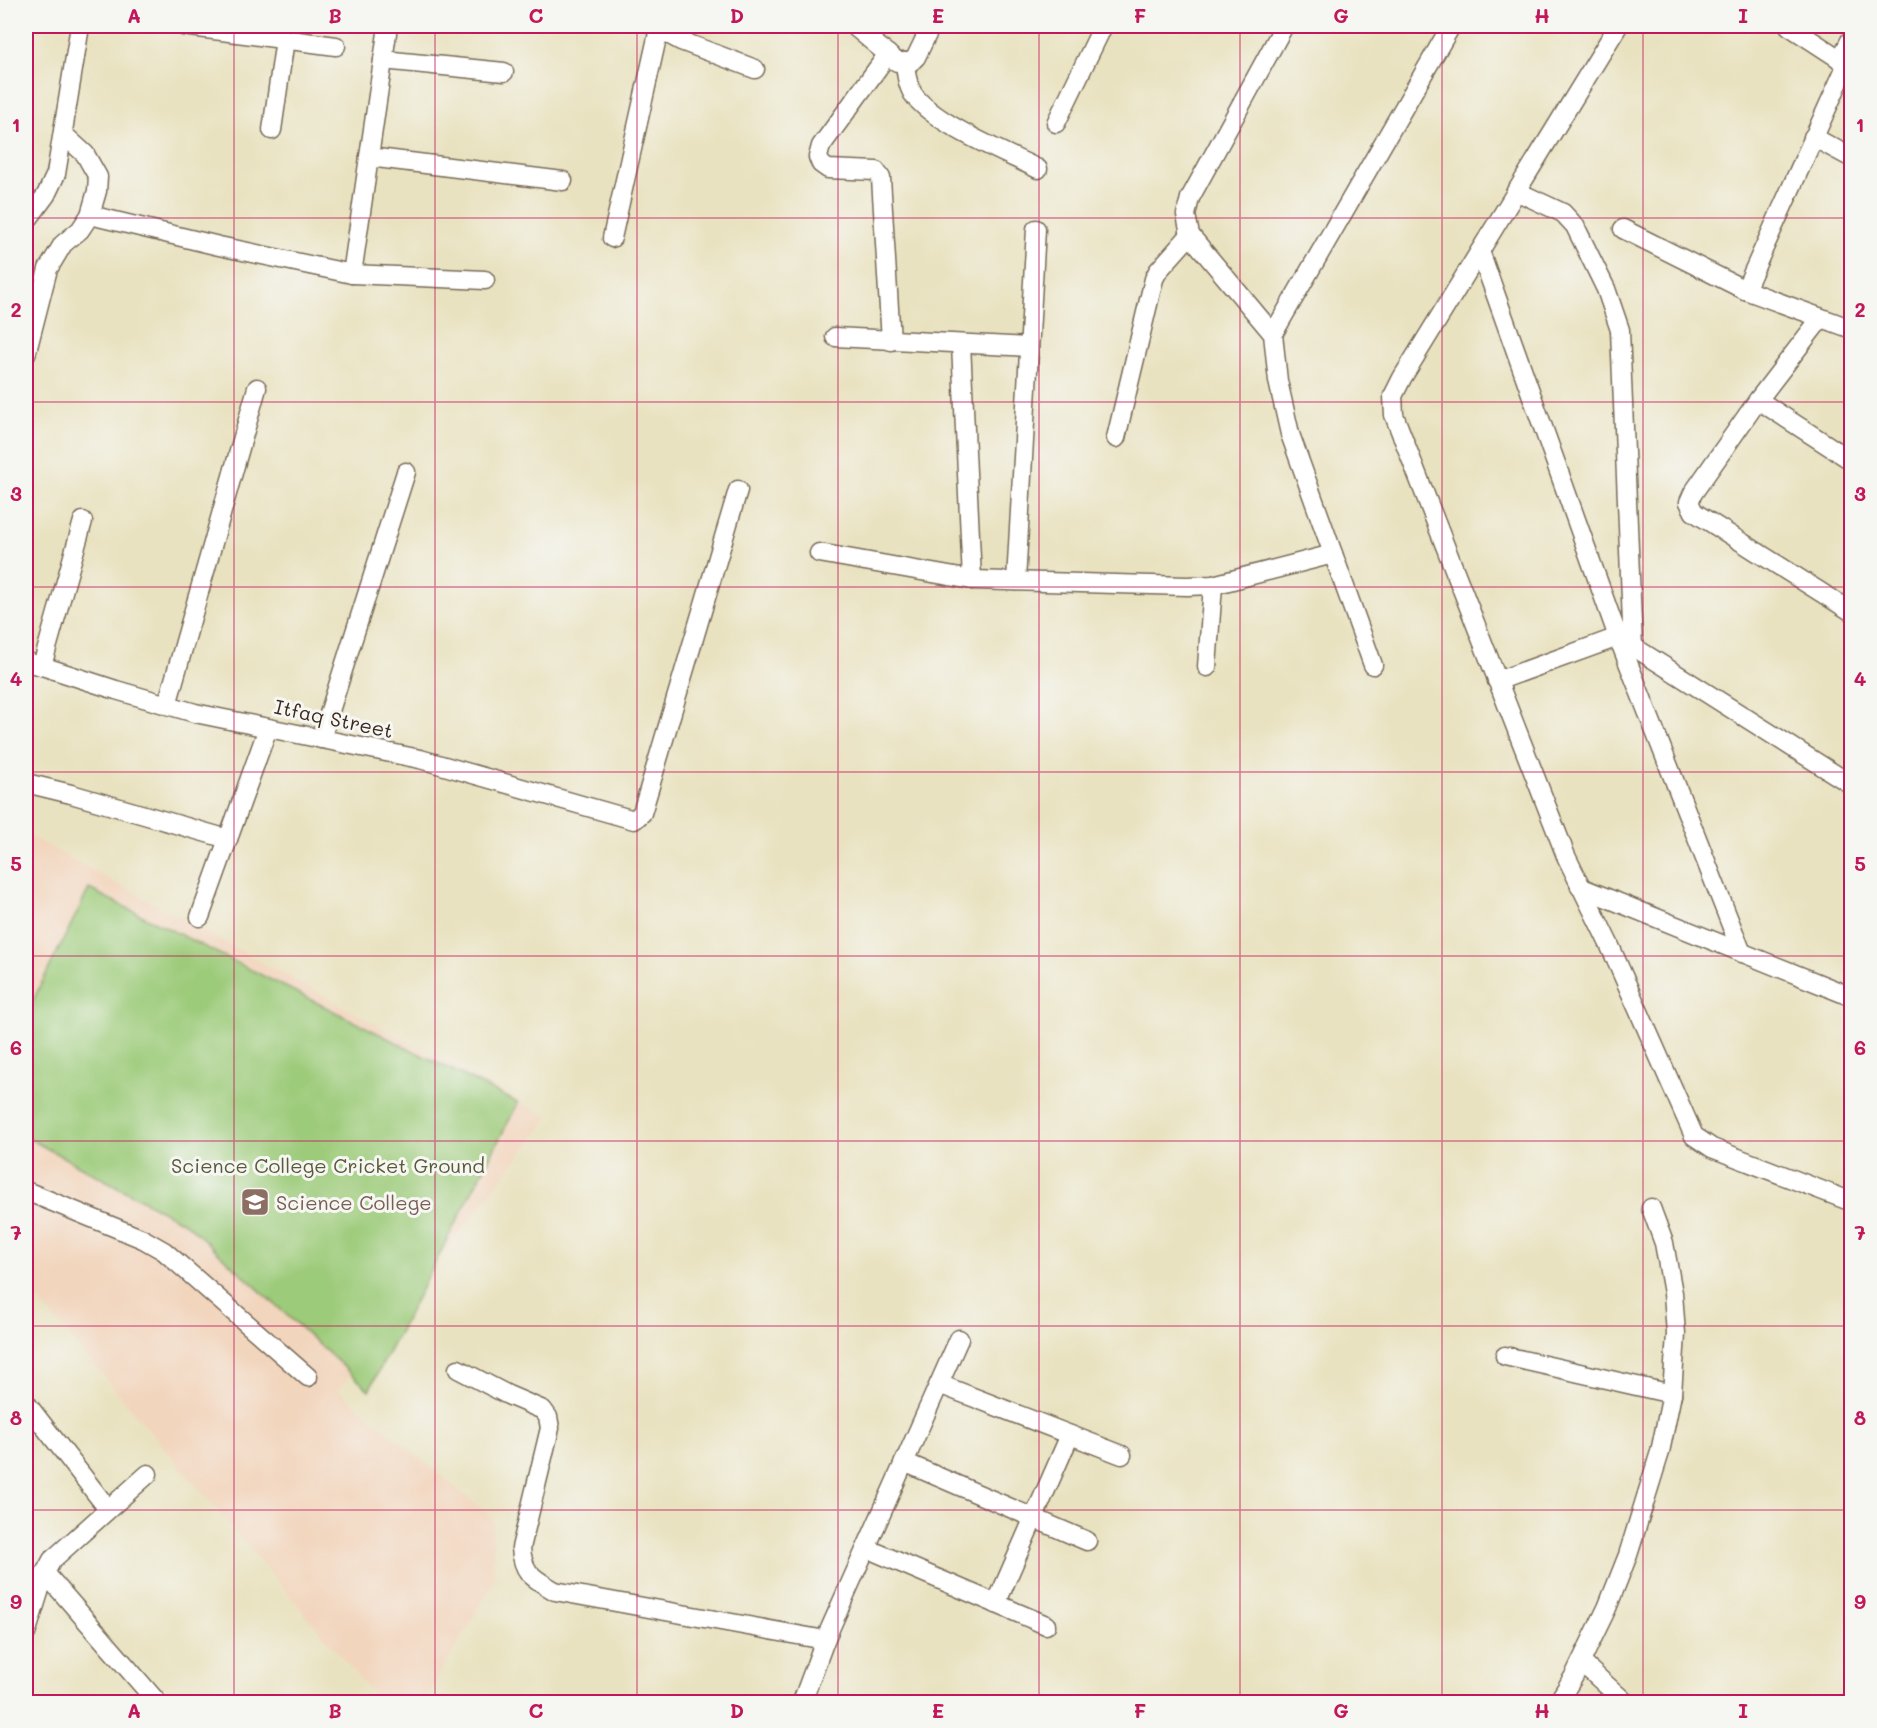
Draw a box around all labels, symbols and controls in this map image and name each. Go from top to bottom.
text: A [127,2,141,28]
text: B [328,2,342,28]
text: C [529,2,544,28]
text: D [730,2,744,28]
text: E [932,2,944,28]
text: F [1134,2,1147,28]
text: G [1333,2,1349,28]
text: H [1534,2,1550,28]
text: I [1738,2,1748,28]
text: 1 [12,111,20,137]
text: 1 [1856,111,1864,137]
text: 2 [10,296,22,322]
text: 2 [1854,296,1866,322]
text: 3 [10,480,22,506]
text: 3 [1854,480,1866,506]
text: 4 [10,665,23,691]
text: 4 [1854,665,1867,691]
street label: Itfaq Street [272,693,396,743]
text: 5 [10,850,22,876]
text: 5 [1854,850,1866,876]
text: 6 [10,1034,22,1060]
text: 6 [1854,1034,1866,1060]
park label: Science College Cricket Ground [171,1152,485,1178]
school or university icon: Science College [239,1186,271,1218]
place label: Science College [276,1189,432,1215]
text: 7 [10,1219,22,1245]
text: 7 [1854,1219,1866,1245]
text: 8 [10,1404,22,1430]
text: 8 [1854,1404,1866,1430]
text: 9 [10,1588,22,1614]
text: 9 [1854,1588,1866,1614]
text: A [127,1697,141,1723]
text: B [328,1697,342,1723]
text: C [529,1697,544,1723]
text: D [730,1697,744,1723]
text: E [932,1697,944,1723]
text: F [1134,1697,1147,1723]
text: G [1333,1697,1349,1723]
text: H [1534,1697,1550,1723]
text: I [1738,1697,1748,1723]

